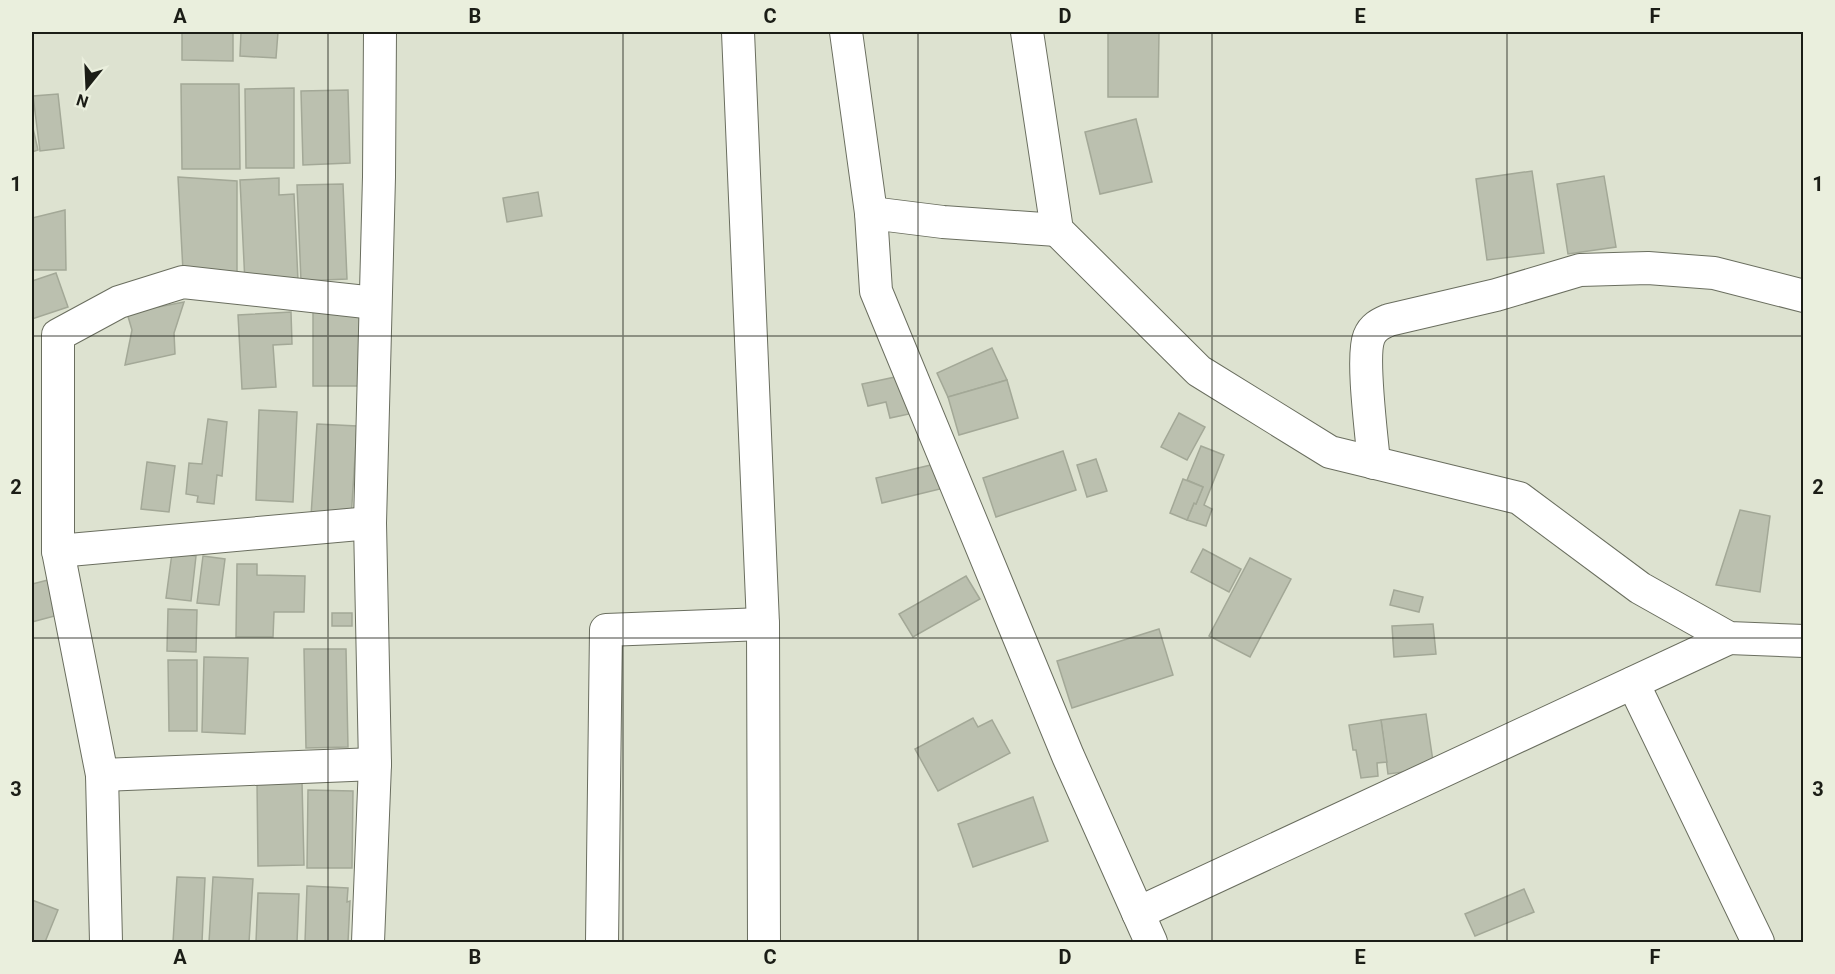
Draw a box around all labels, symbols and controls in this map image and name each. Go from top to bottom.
text: A [173,4,187,28]
text: B [469,4,481,28]
text: C [763,4,777,28]
text: D [1059,4,1072,28]
text: E [1354,4,1366,28]
text: F [1650,4,1661,28]
north arrow [57,57,117,117]
text: N [74,90,91,112]
text: 1 [10,172,22,196]
text: 1 [1812,172,1824,196]
text: 2 [10,475,22,499]
text: 2 [1812,475,1824,499]
text: 3 [10,777,22,801]
text: 3 [1812,777,1824,801]
text: A [173,945,187,969]
text: B [469,945,481,969]
text: C [763,945,777,969]
text: D [1059,945,1072,969]
text: E [1354,945,1366,969]
text: F [1650,945,1661,969]

